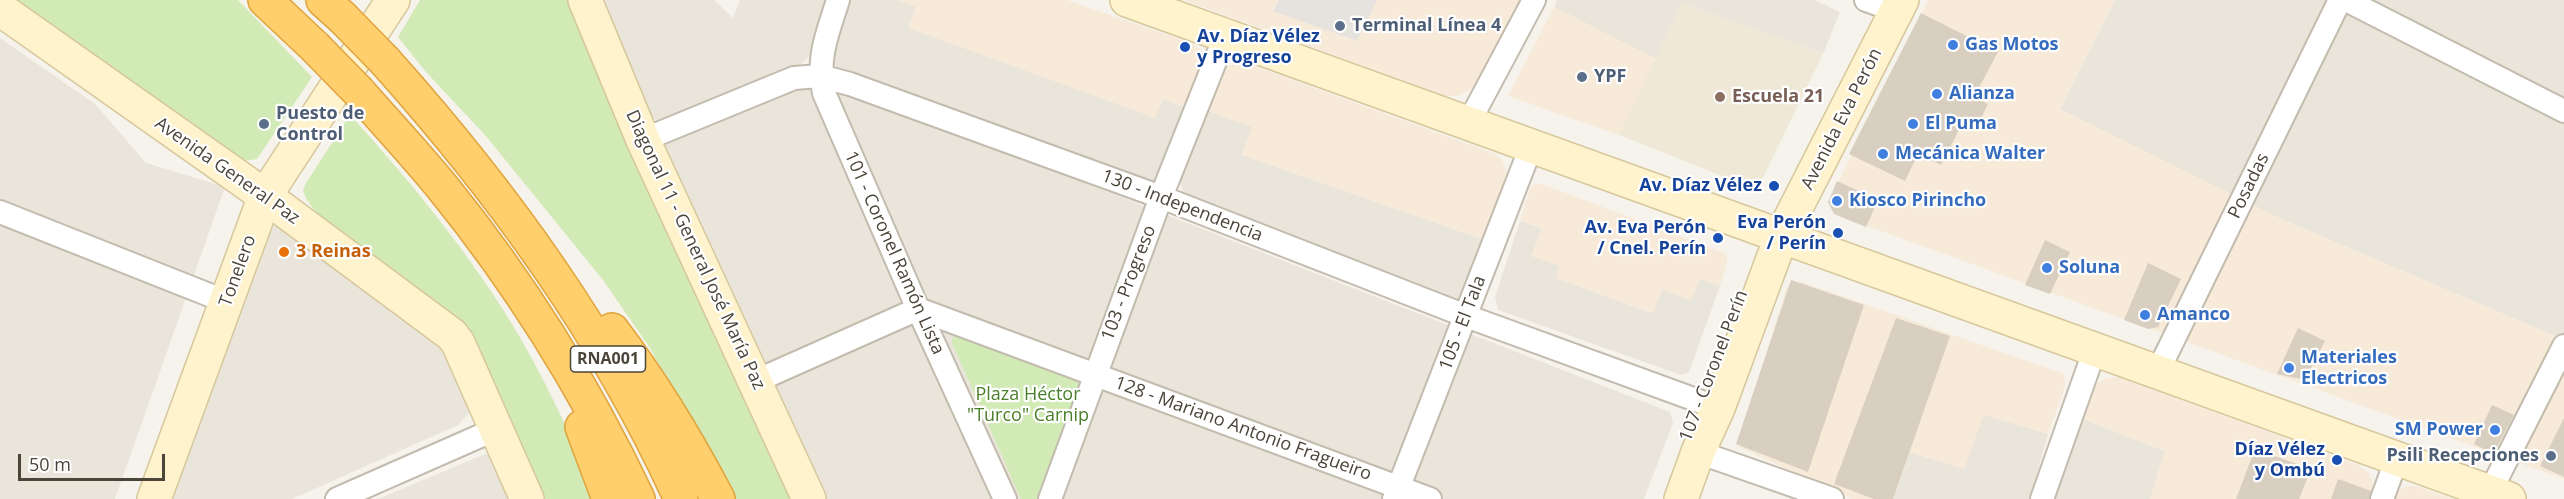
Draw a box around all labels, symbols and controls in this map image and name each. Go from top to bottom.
place label: Terminal Línea 4 [1352,15,1501,37]
marker: Terminal Línea 4 [1333,19,1347,33]
place label: Av. Díaz Vélez y Progreso [1197,26,1320,68]
place label: Gas Motos [1965,34,2059,56]
marker: Gas Motos [1946,38,1960,52]
marker: Av. Díaz Vélez y Progreso [1178,40,1192,54]
street label: Avenida Eva Perón [1797,45,1887,193]
place label: YPF [1594,66,1626,88]
marker: YPF [1575,70,1589,84]
place label: Alianza [1949,83,2015,105]
place label: Escuela 21 [1732,86,1824,108]
marker: Alianza [1930,87,1944,101]
marker: Escuela 21 [1713,90,1727,104]
place label: Puesto de Control [276,103,364,146]
street label: Diagonal 11 - General José María Paz [621,107,769,393]
street label: Avenida General Paz [150,113,304,229]
place label: El Puma [1925,113,1997,135]
marker: Puesto de Control [257,117,271,131]
marker: El Puma [1906,117,1920,131]
place label: Mecánica Walter [1895,143,2045,165]
marker: Mecánica Walter [1876,147,1890,161]
street label: 101 - Coronel Ramón Lista [839,148,949,358]
street label: Posadas [2224,150,2274,222]
street label: 130 - Independencia [1098,165,1266,247]
place label: Av. Díaz Vélez [1639,175,1762,197]
marker: Av. Díaz Vélez [1767,179,1781,193]
place label: Kiosco Pirincho [1849,190,1986,212]
marker: Kiosco Pirincho [1830,194,1844,208]
place label: Eva Perón / Perín [1737,212,1826,254]
place label: Av. Eva Perón / Cnel. Perín [1585,217,1706,260]
street label: 103 - Progreso [1097,222,1161,344]
marker: Eva Perón / Perín [1831,226,1845,240]
marker: Av. Eva Perón / Cnel. Perín [1711,231,1725,245]
street label: Tonelero [215,232,261,310]
place label: 3 Reinas [296,241,371,263]
marker: 3 Reinas [277,245,291,259]
place label: Soluna [2059,257,2120,279]
marker: Soluna [2040,261,2054,275]
street label: 105 - El Tala [1435,273,1491,373]
street label: 107 - Coronel Perín [1675,287,1753,445]
place label: Amanco [2157,304,2230,326]
marker: Amanco [2138,308,2152,322]
road number: RNA001 [570,346,646,372]
place label: Materiales Electricos [2301,347,2397,389]
marker: Materiales Electricos [2282,361,2296,375]
street label: 128 - Mariano Antonio Fragueiro [1112,372,1374,486]
park label: Plaza Héctor "Turco" Carnip [967,384,1089,426]
place label: SM Power [2395,419,2483,441]
marker: SM Power [2488,423,2502,437]
place label: Díaz Vélez y Ombú [2235,439,2325,482]
scale bar [21,442,168,480]
place label: Psili Recepciones [2386,445,2539,467]
marker: Psili Recepciones [2544,449,2558,463]
text: 50 m [29,452,71,476]
marker: Díaz Vélez y Ombú [2330,453,2344,467]

